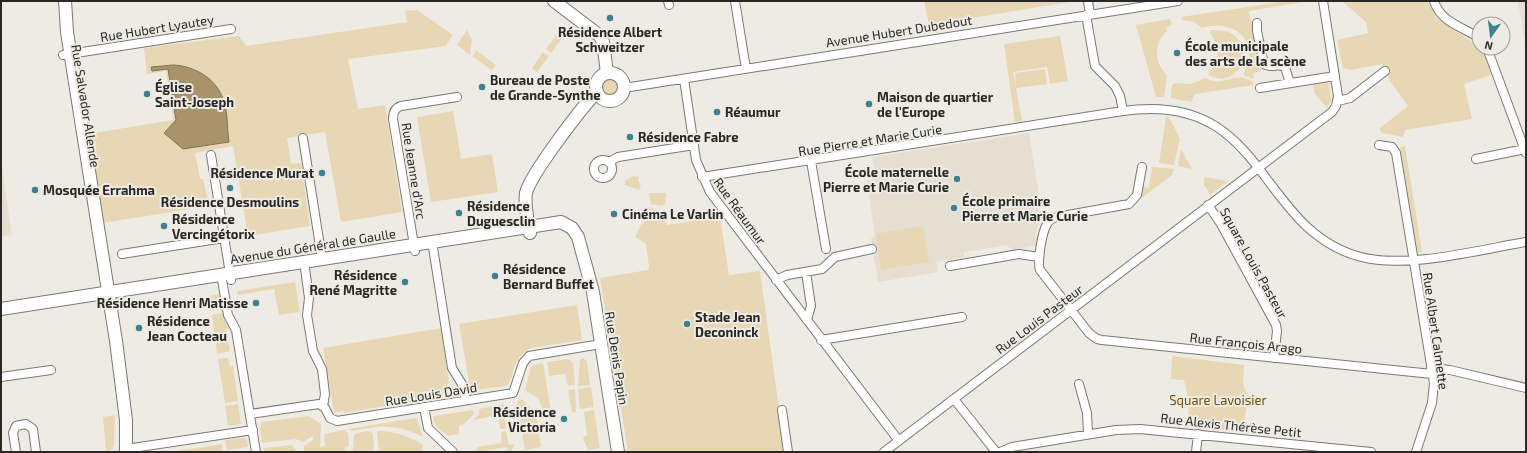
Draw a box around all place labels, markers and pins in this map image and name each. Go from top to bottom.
marker: Résidence Albert Schweitzer [605,13,615,23]
place label: Résidence Albert Schweitzer [558,24,663,55]
place label: École municipale des arts de la scène [1185,37,1306,69]
marker: École municipale des arts de la scène [1172,48,1182,58]
place label: Bureau de Poste de Grande-Synthe [490,72,601,103]
place label: Église Saint-Joseph [155,78,234,110]
marker: Bureau de Poste de Grande-Synthe [477,82,487,92]
marker: Église Saint-Joseph [142,89,152,99]
place label: Maison de quartier de l'Europe [877,89,994,120]
marker: Maison de quartier de l'Europe [864,99,874,109]
place label: Réaumur [725,104,781,120]
marker: Réaumur [712,107,722,117]
place label: Résidence Fabre [638,129,739,145]
marker: Résidence Fabre [625,132,635,142]
place label: École maternelle Pierre et Marie Curie [823,163,949,195]
place label: Résidence Murat [210,165,315,181]
marker: Résidence Murat [317,168,327,178]
marker: École maternelle Pierre et Marie Curie [952,174,962,184]
place label: Mosquée Errahma [43,182,155,198]
marker: Résidence Desmoulins [225,183,235,193]
marker: Mosquée Errahma [30,185,40,195]
place label: École primaire Pierre et Marie Curie [962,192,1088,224]
place label: Résidence Desmoulins [161,194,299,210]
place label: Résidence Duguesclin [467,198,536,229]
marker: École primaire Pierre et Marie Curie [949,203,959,213]
place label: Cinéma Le Varlin [622,206,724,222]
marker: Résidence Duguesclin [454,208,464,218]
marker: Cinéma Le Varlin [609,209,619,219]
place label: Résidence Vercingétorix [172,211,256,242]
marker: Résidence Vercingétorix [159,221,169,231]
place label: Résidence Bernard Buffet [503,261,595,292]
place label: Résidence René Magritte [309,267,397,298]
marker: Résidence Bernard Buffet [490,271,500,281]
marker: Résidence René Magritte [400,277,410,287]
place label: Résidence Henri Matisse [97,295,248,311]
marker: Résidence Henri Matisse [251,298,261,308]
place label: Stade Jean Deconinck [695,309,761,340]
place label: Résidence Jean Cocteau [147,313,227,344]
marker: Stade Jean Deconinck [682,319,692,329]
marker: Résidence Jean Cocteau [134,323,144,333]
place label: Résidence Victoria [493,404,556,435]
marker: Résidence Victoria [559,414,569,424]

